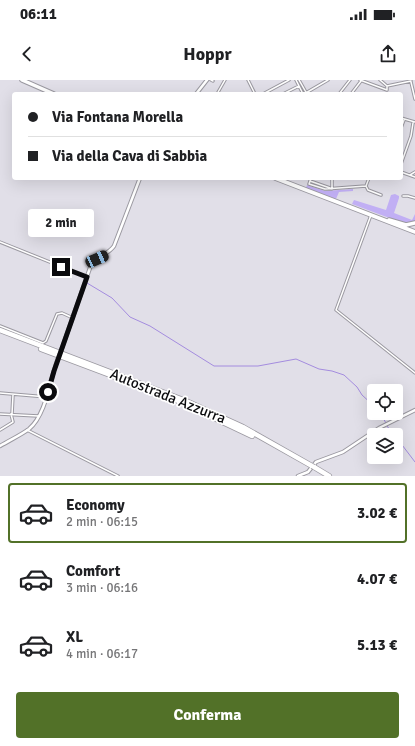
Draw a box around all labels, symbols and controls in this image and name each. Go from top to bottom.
text: 06:11 [20,5,57,23]
icon: back [16,43,38,65]
text: Hoppr [183,43,232,65]
icon: share [377,43,399,65]
text: Via Fontana Morella [52,108,183,126]
text: Via della Cava di Sabbia [52,147,207,165]
callout: 2 min [28,209,94,237]
text: 2 min [45,215,77,231]
car [84,249,110,269]
route end [52,258,70,276]
street label: Autostrada Azzurra [108,365,228,427]
route start [39,383,57,401]
map controls [367,384,403,464]
button: locate [367,384,403,420]
button: layers [367,428,403,464]
icon: car [18,495,54,531]
text: Economy [66,496,125,514]
text: 3.02 € [357,504,397,522]
text: 2 min · 06:15 [66,514,138,530]
icon: car [18,561,54,597]
text: Comfort [66,562,120,580]
text: 4.07 € [357,570,397,588]
text: 3 min · 06:16 [66,580,138,596]
icon: car [18,627,54,663]
text: XL [66,628,83,646]
text: 5.13 € [357,636,397,654]
text: 4 min · 06:17 [66,646,138,662]
button: Conferma [16,692,399,738]

